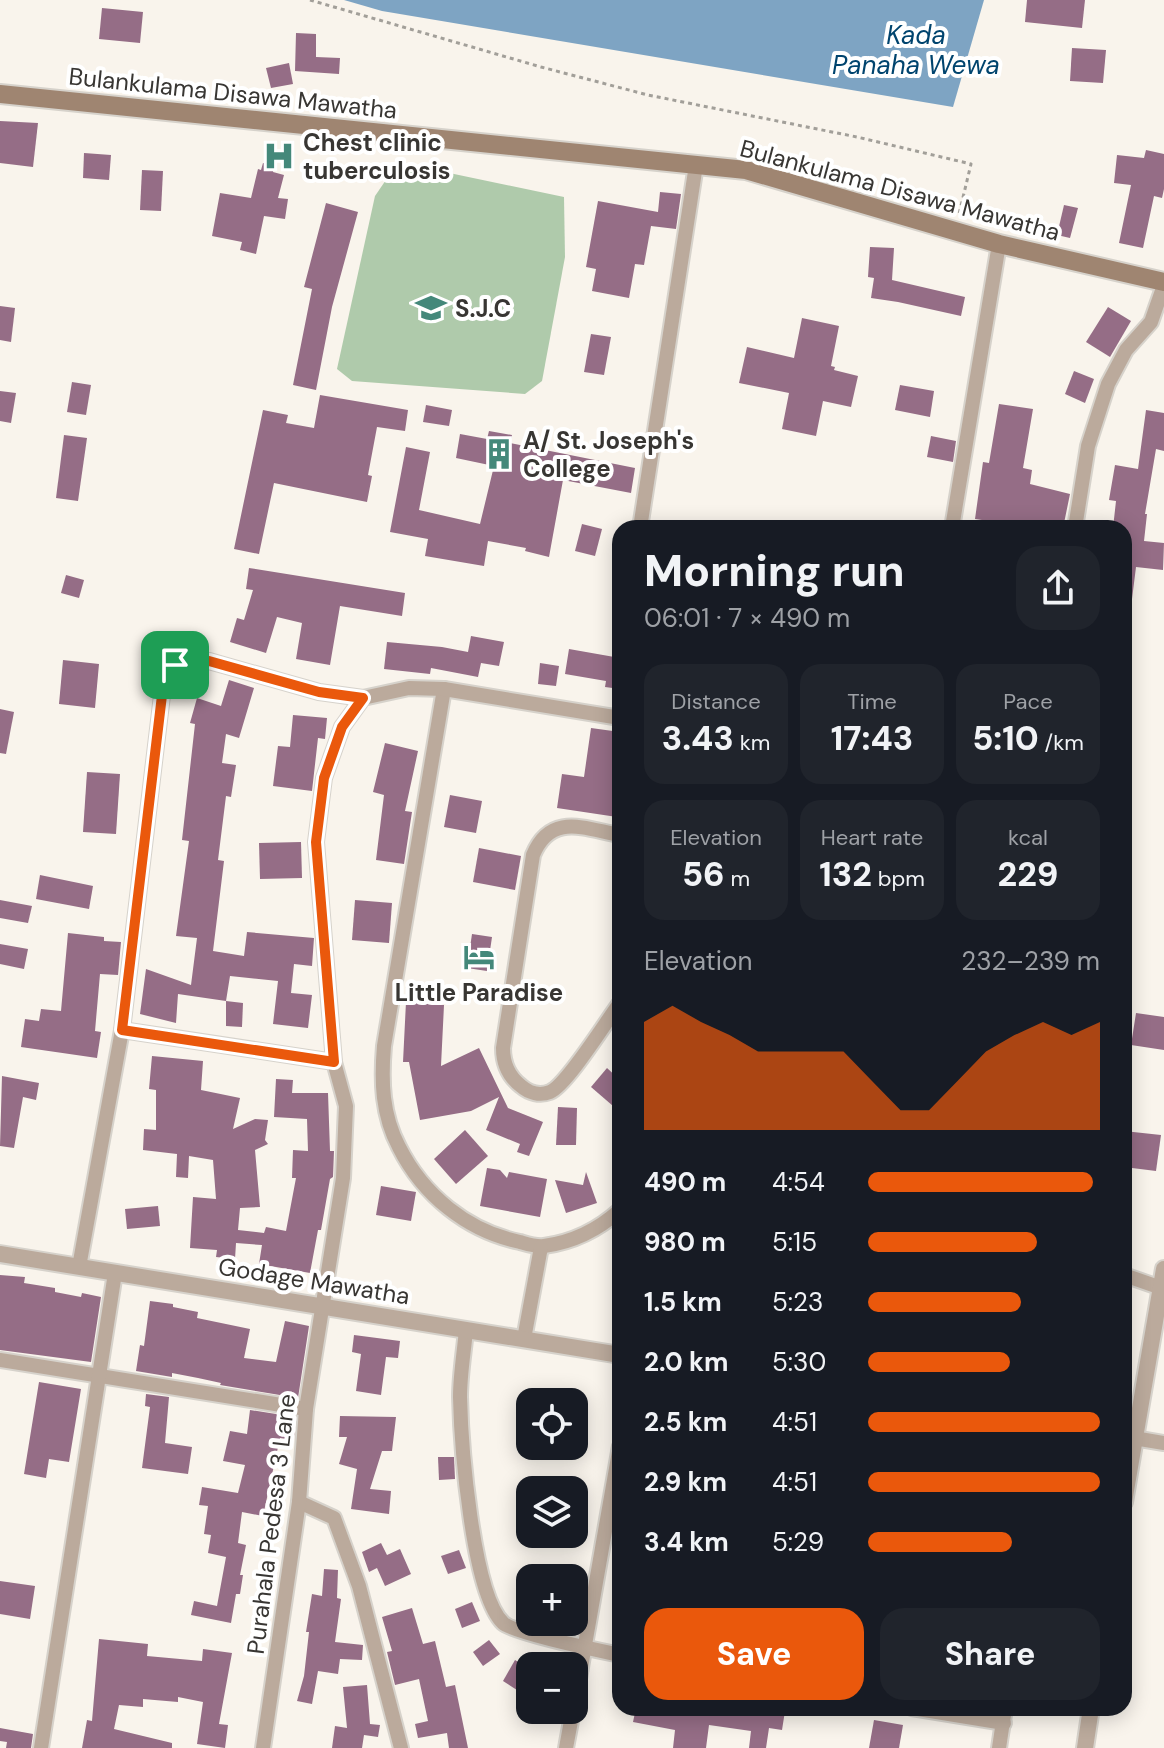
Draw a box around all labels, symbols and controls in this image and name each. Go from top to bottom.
water label: Kada Panaha Wewa [832,18,1000,82]
street label: Bulankulama Disawa Mawatha [67,60,399,126]
place label: Chest clinic tuberculosis [303,127,450,186]
street label: Bulankulama Disawa Mawatha [737,132,1063,248]
hospital icon: Chest clinic tuberculosis [262,139,296,173]
school or university icon: S.J.C [414,291,448,325]
place label: S.J.C [455,293,511,324]
place label: A/ St. Joseph's College [523,425,694,484]
building icon: A/ St. Joseph's College [482,437,516,471]
text: Morning run [644,542,905,600]
button: share [1016,546,1100,630]
text: 06:01 · 7 × 490 m [644,601,850,635]
pin [141,631,209,699]
icon: arrive [153,643,197,687]
text: Distance [671,687,761,716]
text: Time [847,687,897,716]
text: Pace [1003,687,1053,716]
text: 3.43 [662,716,734,761]
text: 17:43 [831,716,913,761]
text: 5:10 [972,716,1039,761]
text: km [734,728,770,757]
text: /km [1039,728,1084,757]
text: Elevation [670,823,762,852]
text: Heart rate [821,823,923,852]
text: kcal [1008,823,1048,852]
text: 56 [682,852,725,897]
text: 132 [819,852,872,897]
text: 229 [998,852,1058,897]
text: m [725,864,750,893]
text: bpm [872,864,925,893]
hotel icon: Little Paradise [462,940,496,974]
text: Elevation [644,944,752,978]
text: 232–239 m [961,944,1100,978]
place label: Little Paradise [395,977,563,1008]
text: 490 m [644,1165,726,1199]
text: 4:54 [772,1165,825,1199]
text: 980 m [644,1225,726,1259]
text: 5:15 [772,1225,817,1259]
street label: Godage Mawatha [216,1251,412,1311]
text: 1.5 km [644,1285,722,1319]
text: 5:23 [772,1285,823,1319]
text: 2.0 km [644,1345,728,1379]
text: 5:30 [772,1345,826,1379]
map controls [516,1388,588,1724]
button: locate [516,1388,588,1460]
street label: Purahala Pedesa 3 Lane [240,1392,302,1656]
text: 2.5 km [644,1405,727,1439]
text: 4:51 [772,1405,817,1439]
text: 2.9 km [644,1465,727,1499]
text: 4:51 [772,1465,817,1499]
button: layers [516,1476,588,1548]
text: 3.4 km [644,1525,729,1559]
text: 5:29 [772,1525,824,1559]
button: + [516,1564,588,1636]
button: Save [644,1608,864,1700]
button: Share [880,1608,1100,1700]
button: − [516,1652,588,1724]

